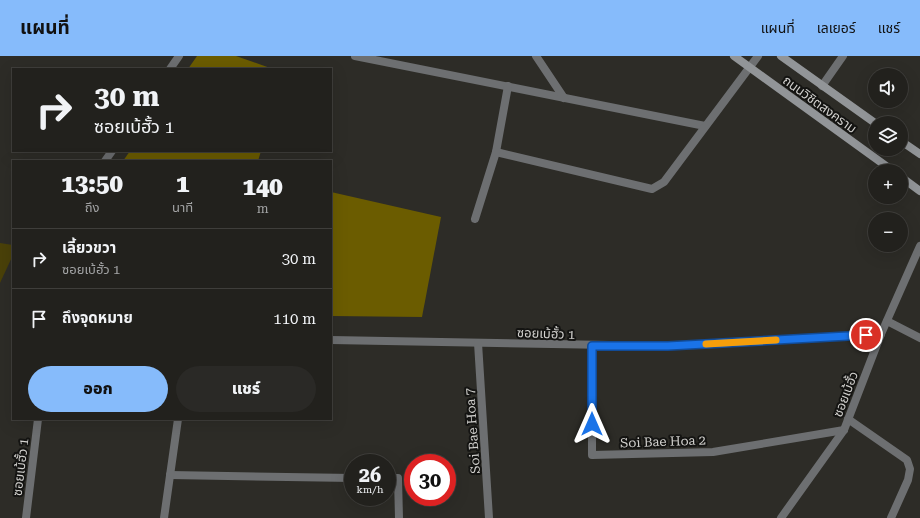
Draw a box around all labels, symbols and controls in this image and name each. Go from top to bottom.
text: แผนที่ [20,16,70,39]
text: แผนที่ [761,20,795,36]
text: เลเยอร์ [817,20,856,36]
text: แชร์ [878,20,900,36]
map controls [868,68,908,252]
button: sound [868,68,908,108]
street label: ถนนวิชิตสงคราม [780,73,860,136]
text: 30 m [94,80,159,113]
icon: right [28,84,80,136]
text: ซอยเบ้ฮั้ว 1 [94,116,175,137]
button: layers [868,116,908,156]
button: + [868,164,908,204]
text: 13:50 [61,170,123,198]
text: 1 [176,170,189,198]
text: 140 [242,173,283,201]
text: ถึง [85,200,99,215]
text: นาที [172,200,193,215]
text: m [257,201,269,216]
button: − [868,212,908,252]
text: เลี้ยวขวา [62,239,116,257]
icon: right [28,248,50,270]
text: 30 m [282,250,316,268]
text: ซอยเบ้ฮั้ว 1 [62,262,120,277]
icon: arrive [28,308,50,330]
text: ถึงจุดหมาย [62,309,133,327]
text: 110 m [273,310,316,328]
pin [849,318,883,352]
street label: ซอยเบ้ฮั้ว 1 [517,324,575,342]
icon: arrive [855,324,877,346]
button: ออก [28,366,168,412]
button: แชร์ [176,366,316,412]
street label: ซอยเบ้ฮั้ว [829,369,861,419]
street label: Soi Bae Hoa 7 [462,388,483,474]
position arrow [571,403,613,445]
street label: Soi Bae Hoa 2 [620,433,706,450]
street label: ซอยเบ้ฮั้ว 1 [8,437,31,497]
speed limit sign: 30 [404,454,456,506]
text: 26 [359,463,381,487]
text: km/h [357,484,383,495]

